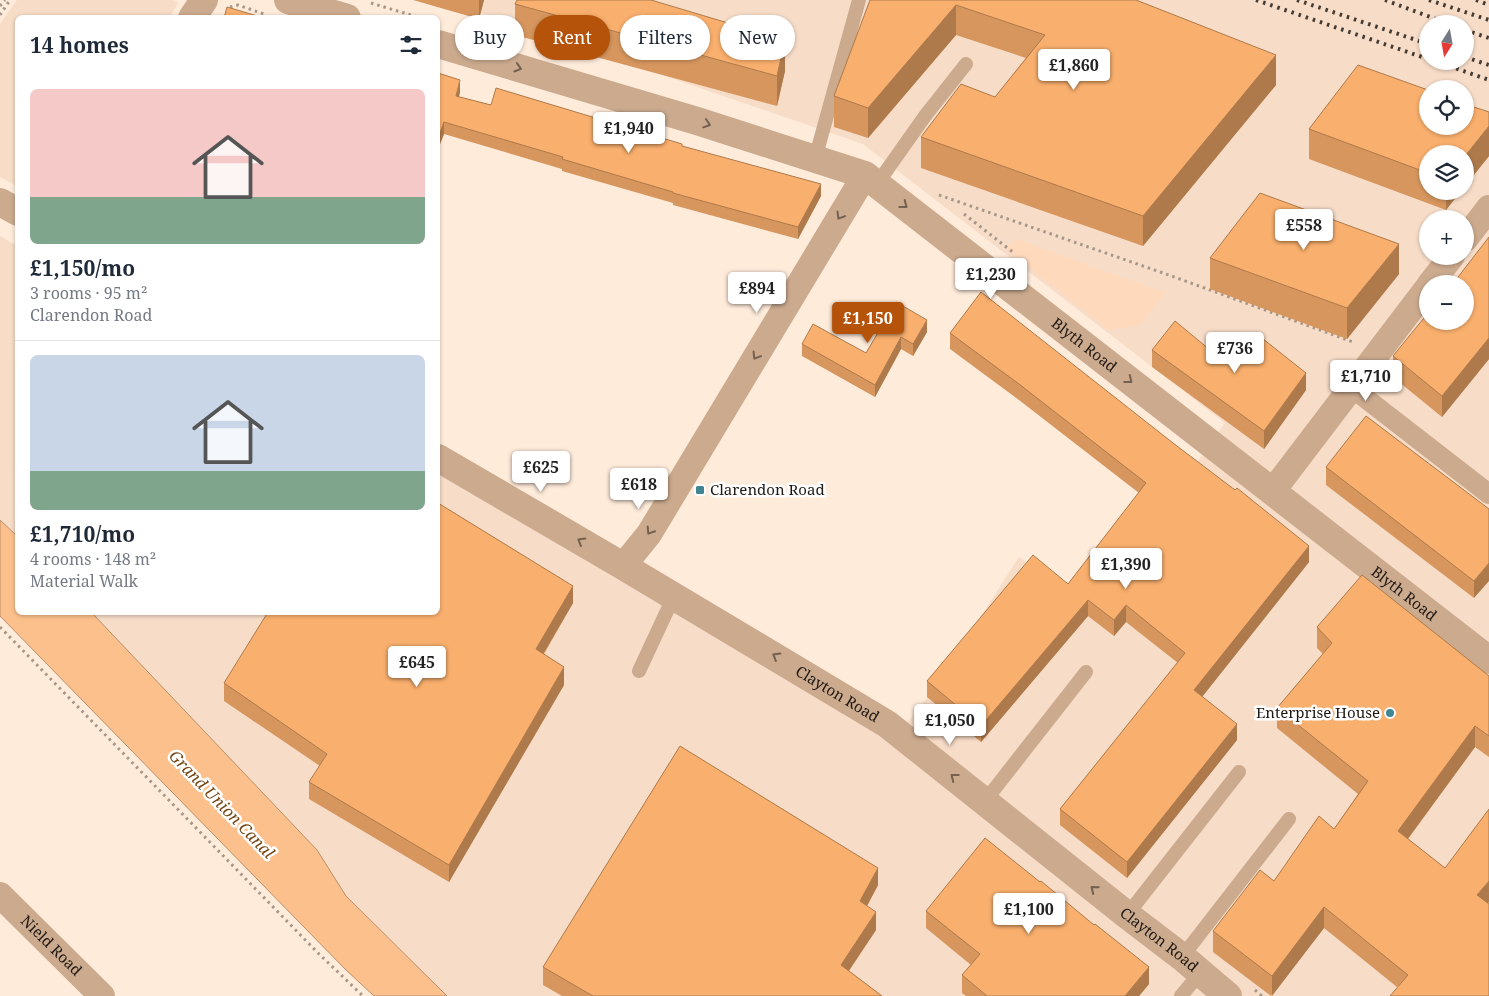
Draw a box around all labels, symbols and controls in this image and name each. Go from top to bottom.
chip: Buy [455,15,524,60]
chip: Rent [534,15,610,60]
chip: Filters [620,15,710,60]
chip: New [720,15,795,60]
north arrow [1419,15,1474,70]
map controls [1419,15,1474,330]
text: 14 homes [30,31,129,59]
icon: filters [397,31,425,59]
pin: £1,860 [1033,48,1115,91]
text: £1,860 [1049,54,1099,76]
one-way arrow [513,63,521,73]
button: locate [1419,80,1474,135]
pin: £1,940 [588,112,670,154]
text: £1,940 [604,117,654,139]
one-way arrow [702,119,711,129]
icon: home [183,122,273,212]
button: layers [1419,145,1474,200]
one-way arrow [898,199,908,208]
pin: £558 [1274,208,1334,251]
button: + [1419,210,1474,265]
one-way arrow [836,211,846,220]
text: £558 [1286,214,1322,236]
text: £1,150/mo [30,254,135,282]
pin: £1,230 [950,258,1032,300]
text: £1,230 [966,263,1016,285]
pin: £894 [727,272,787,314]
button: − [1419,275,1474,330]
text: £894 [739,277,775,299]
text: 3 rooms · 95 m² [30,282,147,304]
pin: £1,150 [827,302,909,344]
text: Clarendon Road [30,304,152,326]
text: £1,150 [843,307,893,329]
street label: Blyth Road [1048,313,1121,376]
pin: £736 [1205,332,1265,374]
text: £736 [1217,337,1253,359]
one-way arrow [752,350,762,359]
pin: £1,710 [1325,360,1407,402]
text: £1,710 [1341,365,1391,387]
one-way arrow [1123,375,1132,383]
icon: home [183,387,273,477]
pin: £625 [511,450,571,493]
text: £625 [523,456,559,478]
pin: £618 [609,468,669,510]
text: £618 [621,473,657,495]
place label: Clarendon Road [710,479,825,499]
marker: Clarendon Road [694,484,706,496]
text: £1,710/mo [30,520,135,548]
one-way arrow [647,525,656,535]
one-way arrow [578,538,587,548]
text: 4 rooms · 148 m² [30,548,156,570]
pin: £1,390 [1085,548,1167,590]
text: £1,390 [1101,553,1151,575]
street label: Blyth Road [1367,561,1441,625]
text: Material Walk [30,570,138,592]
pin: £645 [387,646,447,688]
text: £645 [399,651,435,673]
one-way arrow [773,653,782,663]
street label: Clayton Road [792,661,883,726]
place label: Enterprise House [1256,702,1380,722]
pin: £1,050 [909,704,991,746]
marker: Enterprise House [1384,707,1396,719]
text: £1,050 [925,709,975,731]
water label: Grand Union Canal [164,745,280,863]
one-way arrow [951,774,960,782]
one-way arrow [1091,886,1100,895]
pin: £1,100 [988,892,1070,935]
text: £1,100 [1004,898,1054,920]
street label: Clayton Road [1116,902,1203,976]
street label: Nield Road [17,910,87,980]

